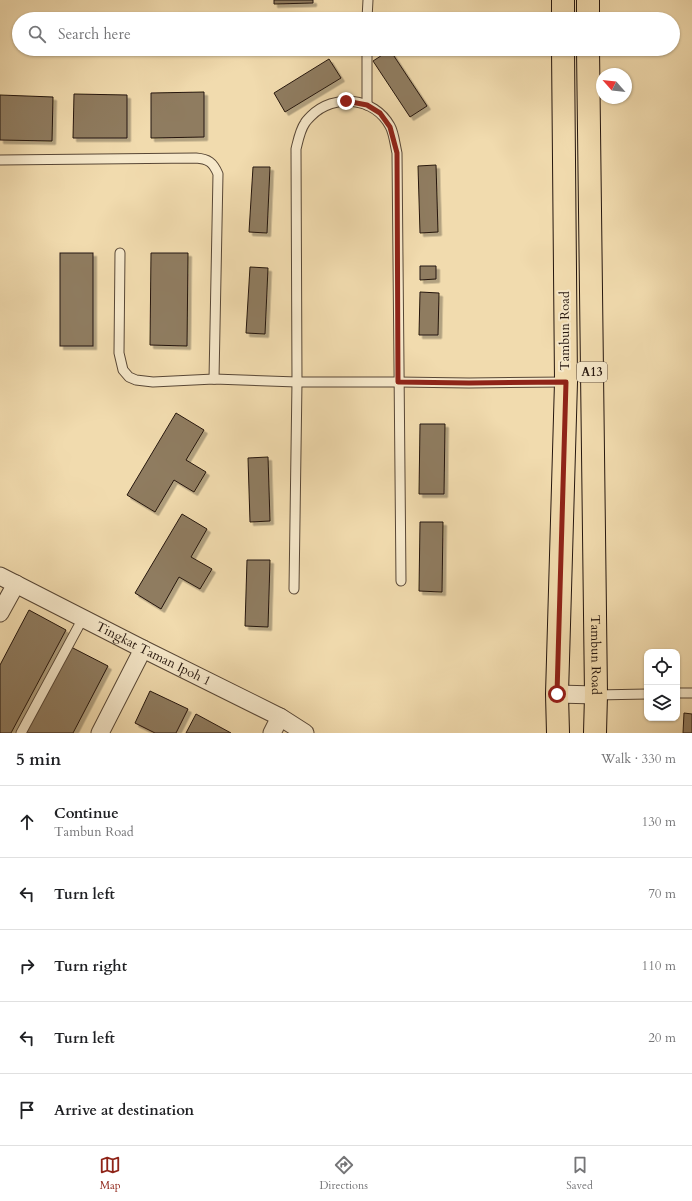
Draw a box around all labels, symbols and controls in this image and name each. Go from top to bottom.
search box [12,12,680,56]
icon: search [26,23,48,45]
text: Search here [58,24,131,44]
north arrow [596,68,632,104]
route end [337,92,355,110]
street label: Tambun Road [556,291,574,371]
road number: A13 [577,362,607,382]
street label: Tambun Road [586,615,605,695]
street label: Tingkat Taman Ipoh 1 [93,617,214,690]
map controls [644,649,680,721]
button: locate [644,649,680,685]
route start [548,685,566,703]
button: layers [644,685,680,721]
text: 5 min [16,748,61,771]
text: Walk · 330 m [601,750,676,768]
text: Continue [54,803,119,823]
icon: ahead [16,811,38,833]
text: 130 m [642,813,676,831]
text: Tambun Road [54,823,134,841]
icon: left [16,883,38,905]
text: Turn left [54,884,115,904]
text: 70 m [648,885,676,903]
icon: right [16,955,38,977]
text: Turn right [54,956,127,976]
text: 110 m [642,957,676,975]
icon: left [16,1027,38,1049]
text: Turn left [54,1028,115,1048]
text: 20 m [648,1029,676,1047]
icon: arrive [16,1099,38,1121]
text: Arrive at destination [54,1100,194,1120]
tab: Map [99,1154,121,1193]
tab: Directions [319,1154,368,1193]
tab: Saved [566,1154,593,1193]

